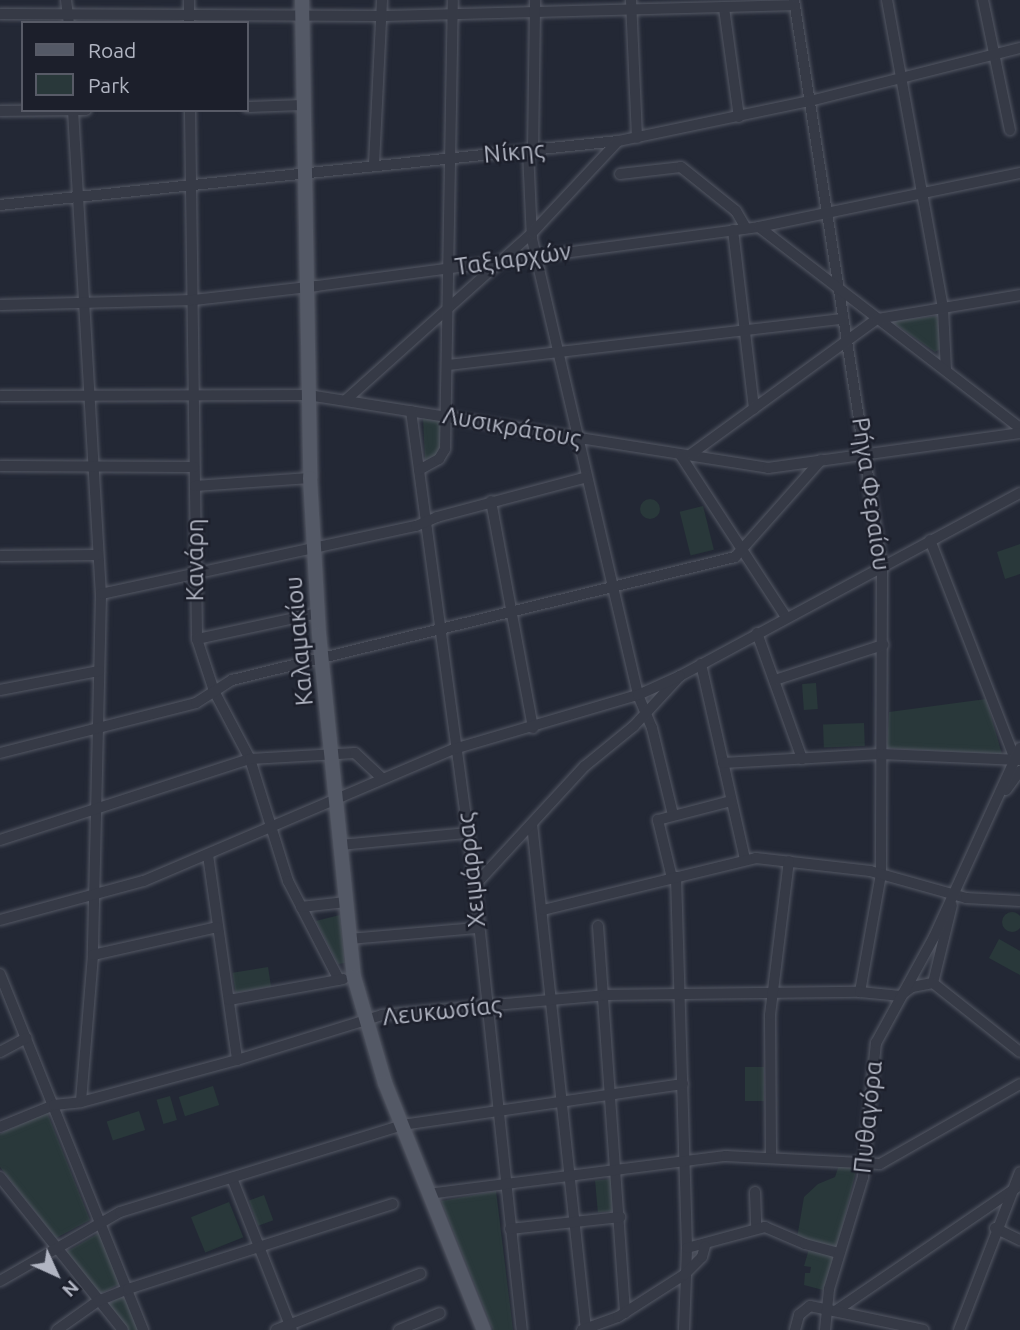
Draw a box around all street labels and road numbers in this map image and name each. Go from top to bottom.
street label: Νίκης [482,135,546,169]
street label: Ταξιαρχών [453,237,573,281]
street label: Λυσικράτους [441,401,583,453]
street label: Ρήγα Φεραίου [846,416,896,572]
street label: Κανάρη [181,519,209,601]
street label: Καλαμακίου [279,575,319,707]
street label: Χειμάρρας [451,811,491,929]
street label: Λευκωσίας [381,990,503,1032]
street label: Πυθαγόρα [848,1059,888,1175]

